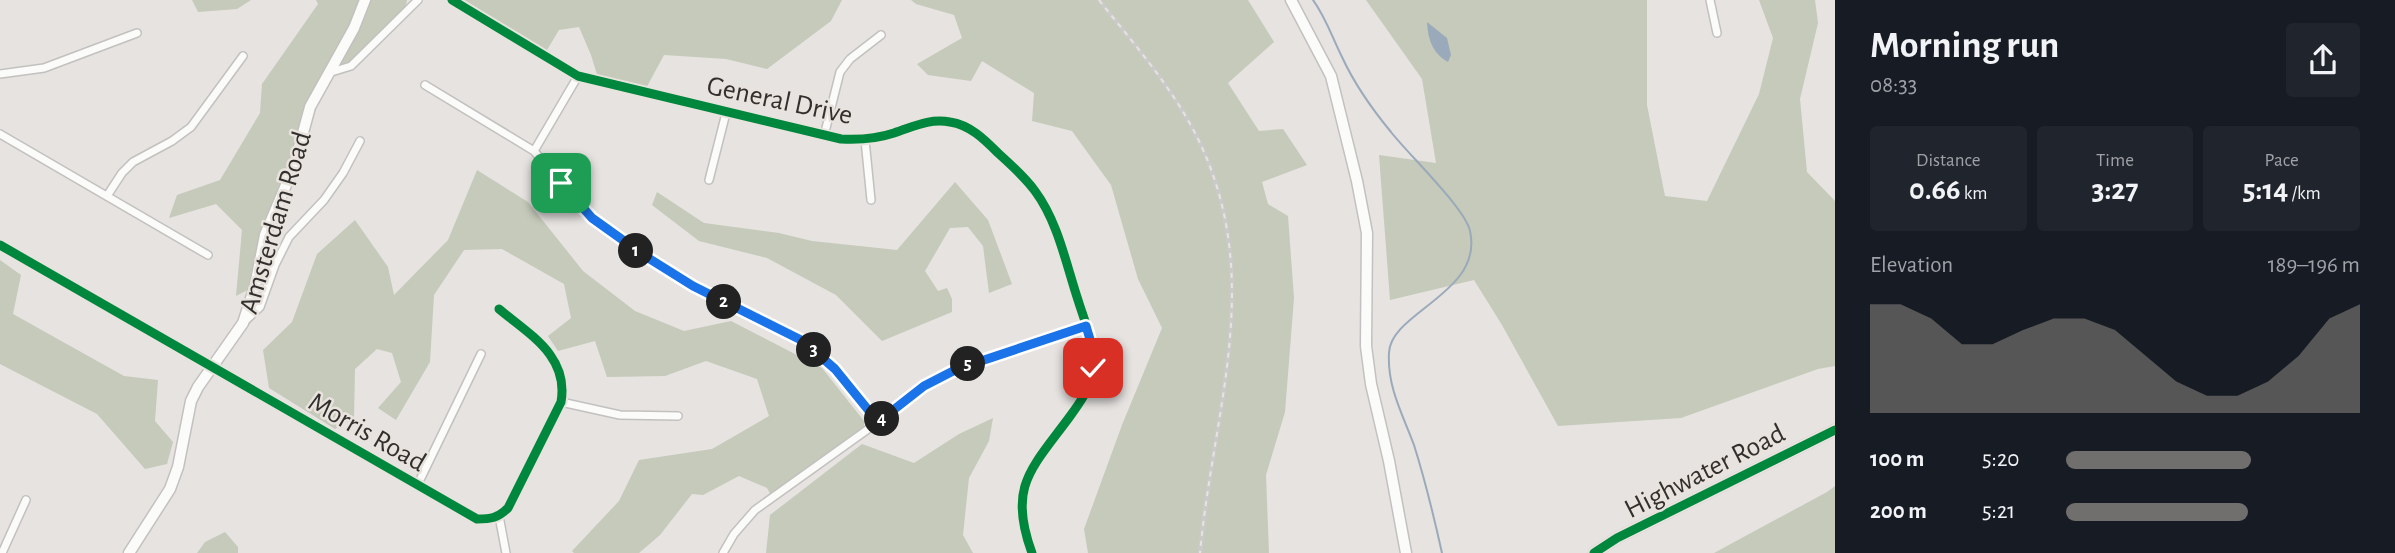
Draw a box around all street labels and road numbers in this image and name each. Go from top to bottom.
street label: General Drive [704,72,855,130]
street label: Amsterdam Road [235,128,317,317]
street label: Morris Road [303,388,431,477]
street label: Highwater Road [1620,419,1790,524]

